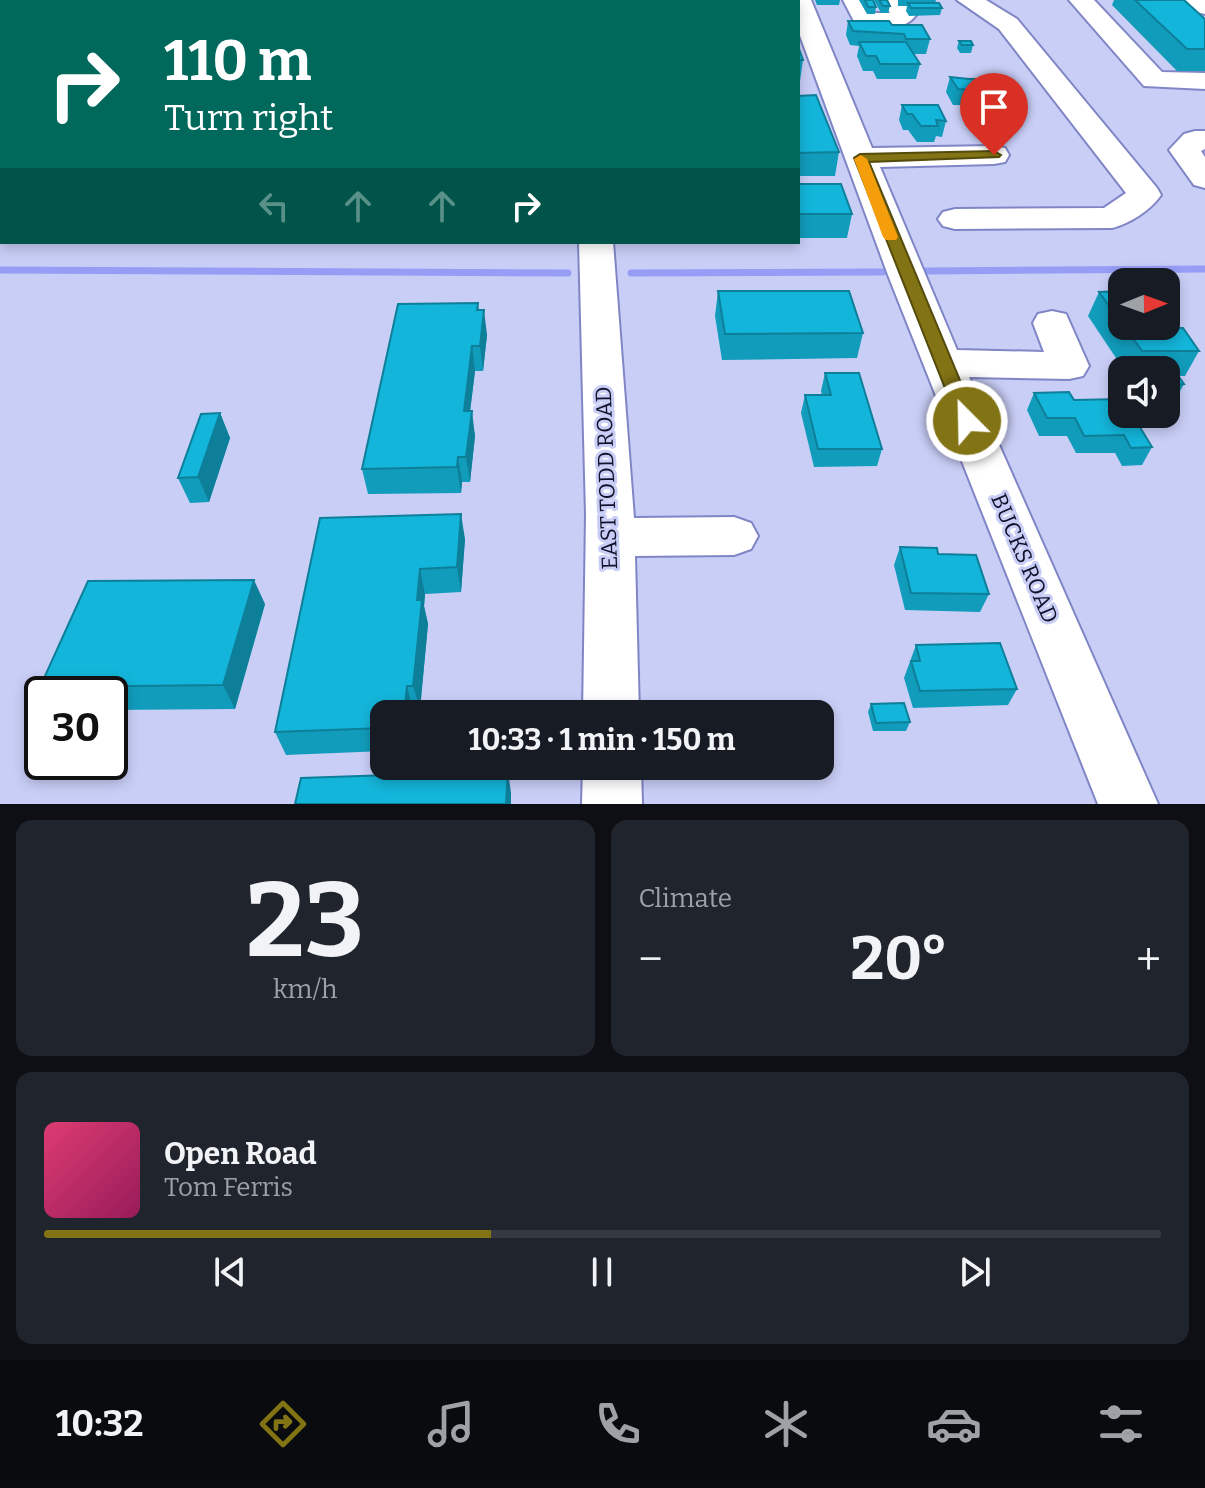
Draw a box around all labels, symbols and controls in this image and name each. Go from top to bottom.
text: 110 m [164,28,311,95]
icon: right [32,32,136,136]
pin [960,73,1028,155]
icon: arrive [972,85,1016,129]
text: Turn right [164,96,333,140]
icon: left [252,184,296,228]
icon: ahead [336,184,380,228]
icon: ahead [420,184,464,228]
icon: right [504,184,548,228]
north arrow [1108,268,1180,340]
map controls [1108,268,1180,428]
button: sound [1108,356,1180,428]
position arrow [925,379,1009,463]
street label: EAST TODD ROAD [590,386,623,570]
street label: BUCKS ROAD [985,489,1064,627]
speed limit sign: 30 [24,676,128,780]
text: 10:33 · 1 min · 150 m [469,722,735,758]
text: 23 [246,859,364,984]
text: Climate [639,883,732,914]
text: 20° [850,923,948,995]
text: − [639,933,663,986]
text: + [1136,933,1161,986]
text: km/h [273,974,337,1005]
text: Open Road [164,1136,317,1172]
text: Tom Ferris [164,1172,293,1203]
icon: previous [208,1250,252,1294]
icon: pause [580,1250,624,1294]
icon: next [953,1250,997,1294]
icon: directions [255,1396,311,1452]
icon: music [423,1396,479,1452]
icon: phone [590,1396,646,1452]
icon: climate [758,1396,814,1452]
icon: car [926,1396,982,1452]
icon: filters [1093,1396,1149,1452]
text: 10:32 [56,1402,144,1446]

